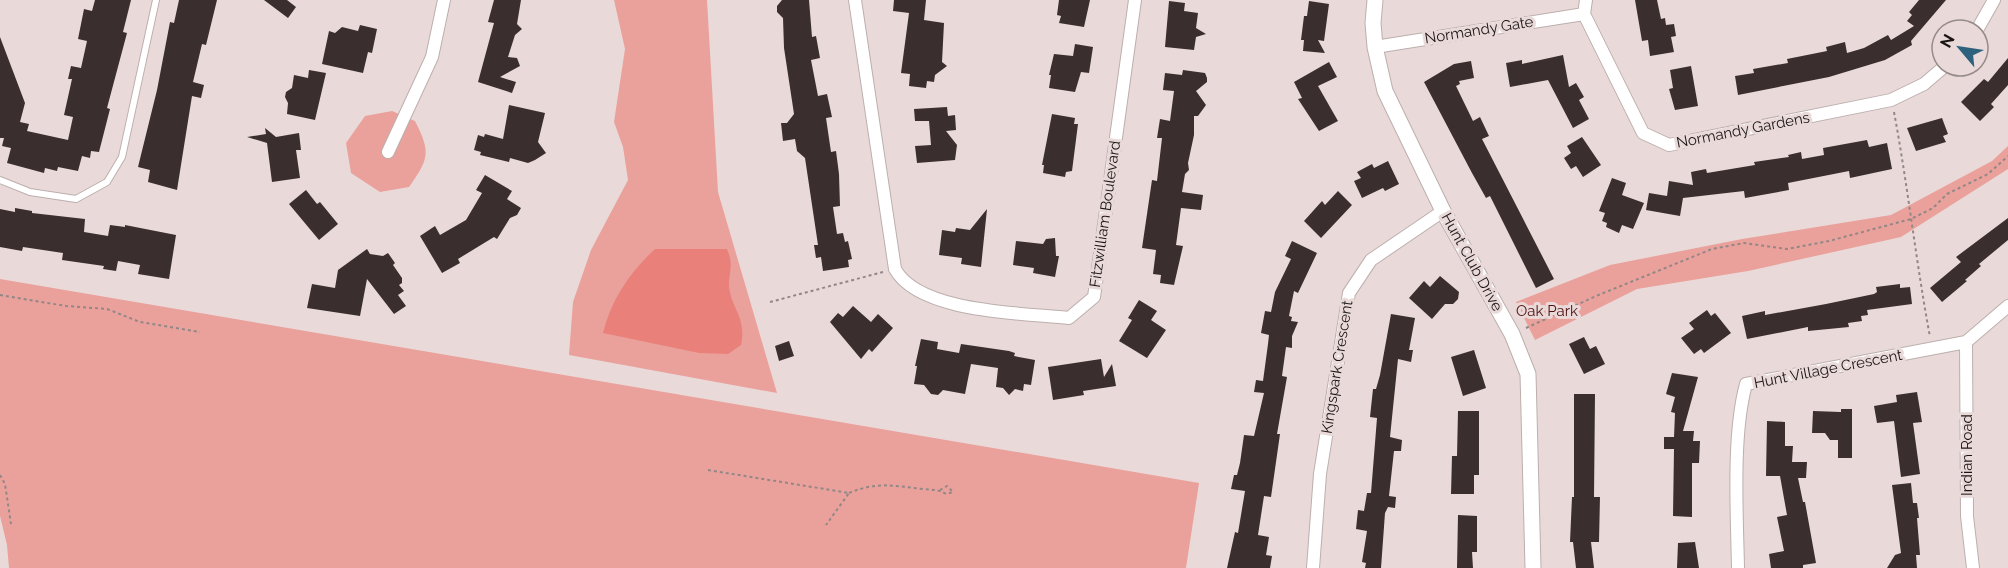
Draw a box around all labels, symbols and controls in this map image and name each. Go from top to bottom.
street label: Normandy Gate [1423,12,1535,47]
north arrow [1930,18,1990,78]
text: N [1936,31,1959,51]
street label: Normandy Gardens [1675,108,1811,152]
street label: Fitzwilliam Boulevard [1086,139,1124,289]
street label: Hunt Club Drive [1438,210,1507,314]
street label: Kingspark Crescent [1318,299,1356,435]
park label: Oak Park [1516,302,1578,320]
street label: Hunt Village Crescent [1752,346,1904,392]
street label: Indian Road [1958,414,1976,496]

